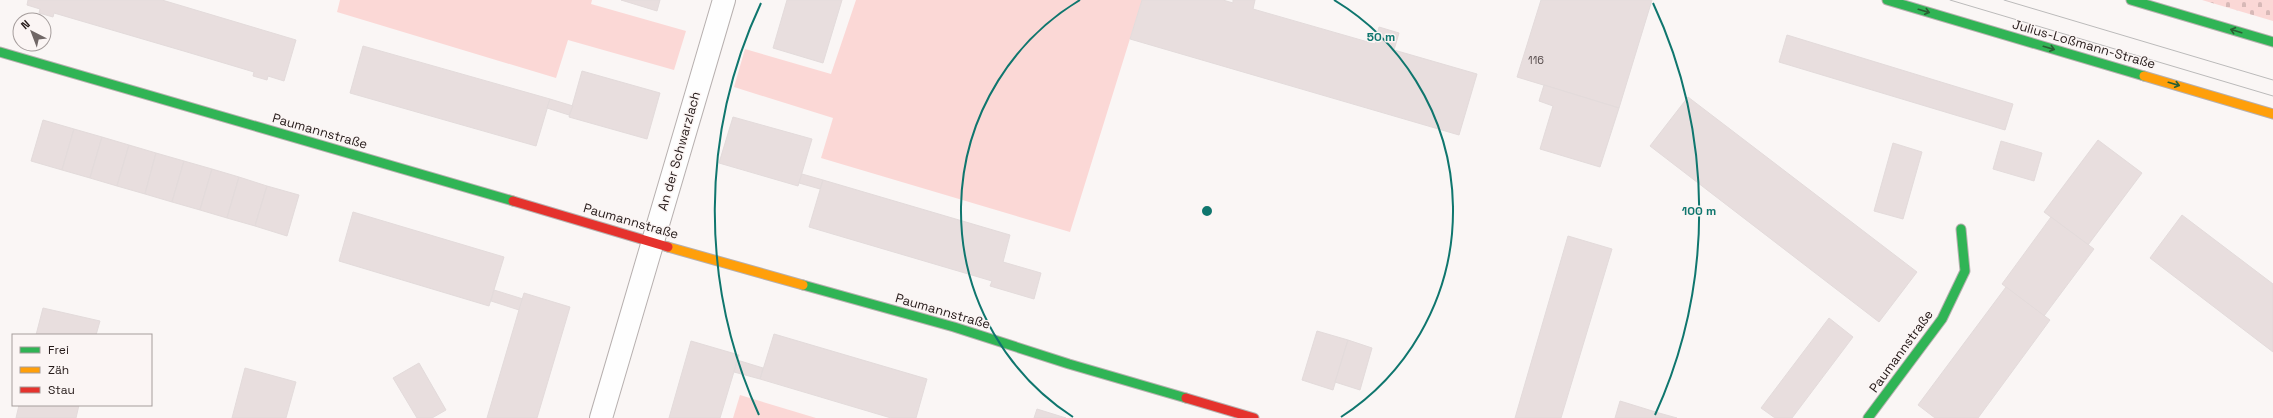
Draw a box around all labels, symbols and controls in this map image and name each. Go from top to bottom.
one-way arrow [1917,8,1930,15]
north arrow [12,12,52,52]
street label: Julius-Loßmann-Straße [2010,15,2158,73]
text: N [18,17,33,32]
one-way arrow [2229,27,2242,34]
text: 50 m [1367,29,1395,45]
one-way arrow [2042,45,2055,52]
house number: 116 [1528,53,1544,67]
one-way arrow [2167,81,2180,88]
street label: An der Schwarzlach [654,89,704,213]
street label: Paumannstraße [270,109,370,153]
street label: Paumannstraße [581,199,681,243]
text: 100 m [1682,203,1716,219]
centre of rings [1200,204,1214,218]
street label: Paumannstraße [893,289,993,333]
street label: Paumannstraße [1865,306,1937,396]
legend [12,334,152,406]
text: Frei [48,342,69,358]
text: Zäh [48,362,69,378]
text: Stau [48,382,75,398]

